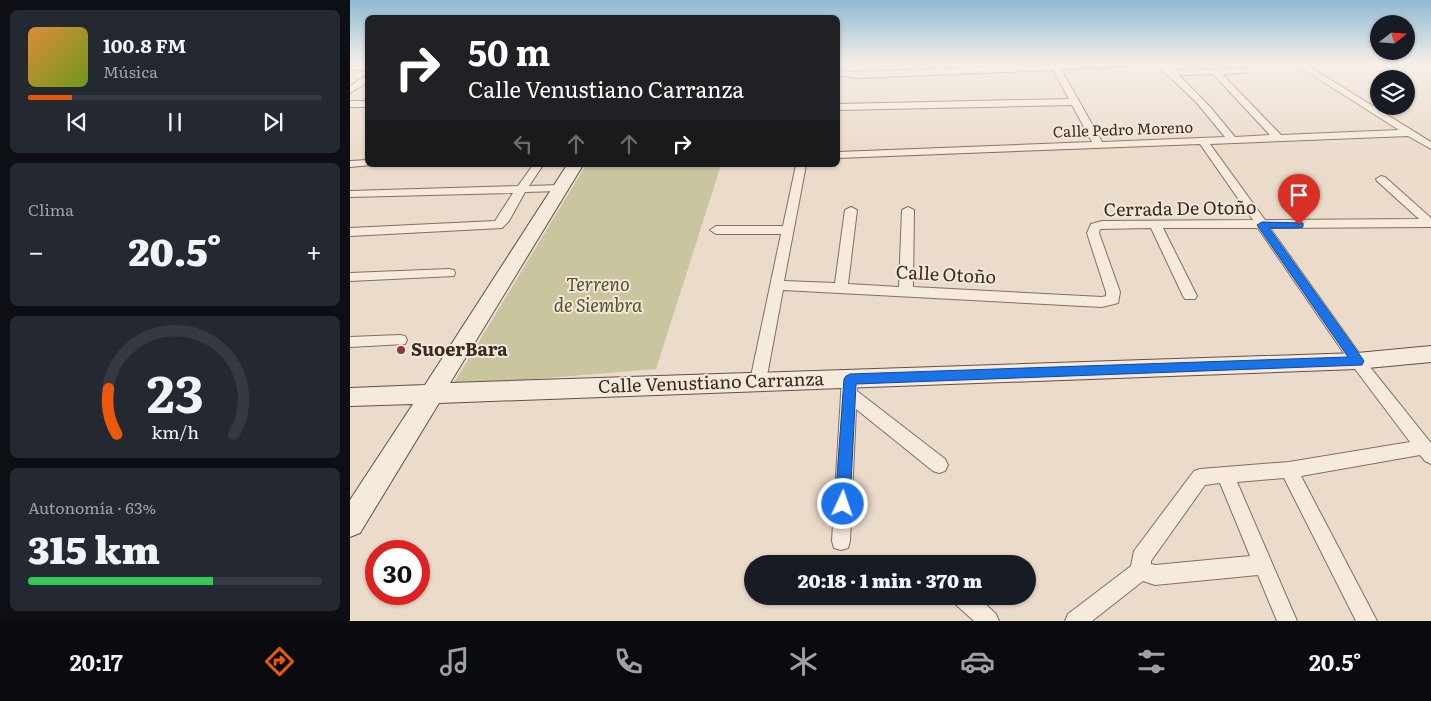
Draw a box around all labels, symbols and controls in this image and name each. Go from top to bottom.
north arrow [1370,15,1415,60]
map controls [1370,15,1415,115]
text: 50 m [468,25,551,77]
text: 100.8 FM [103,31,186,59]
icon: right [385,35,450,100]
text: Música [103,59,158,83]
button: layers [1370,70,1415,115]
text: Calle Venustiano Carranza [468,72,744,105]
icon: previous [63,108,91,136]
icon: pause [161,108,189,136]
icon: next [259,108,287,136]
street label: Calle Pedro Moreno [1052,115,1194,142]
icon: left [509,130,537,158]
icon: ahead [562,130,590,158]
icon: ahead [615,130,643,158]
icon: right [668,130,696,158]
pin [1278,174,1320,225]
icon: arrive [1285,181,1313,209]
street label: Cerrada De Otoño [1103,193,1257,222]
text: Clima [28,197,74,221]
text: 20.5° [128,221,222,278]
text: − [28,229,44,271]
text: + [306,229,322,271]
street label: Calle Otoño [895,257,997,290]
park label: Terreno de Siembra [554,270,643,318]
place label: SuoerBara [411,335,508,362]
marker: SuoerBara [395,344,407,356]
text: 23 [147,352,203,429]
street label: Calle Venustiano Carranza [598,364,825,399]
text: km/h [151,418,199,445]
position arrow [816,477,868,529]
text: Autonomía · 63% [28,495,156,519]
text: 315 km [28,519,160,576]
speed limit sign: 30 [365,540,430,605]
text: 20:18 · 1 min · 370 m [798,566,982,594]
icon: directions [262,644,297,679]
icon: music [437,644,472,679]
icon: phone [611,644,646,679]
icon: climate [786,644,821,679]
icon: car [960,644,995,679]
icon: filters [1134,644,1169,679]
text: 20:17 [70,645,123,678]
text: 20.5° [1309,645,1361,678]

